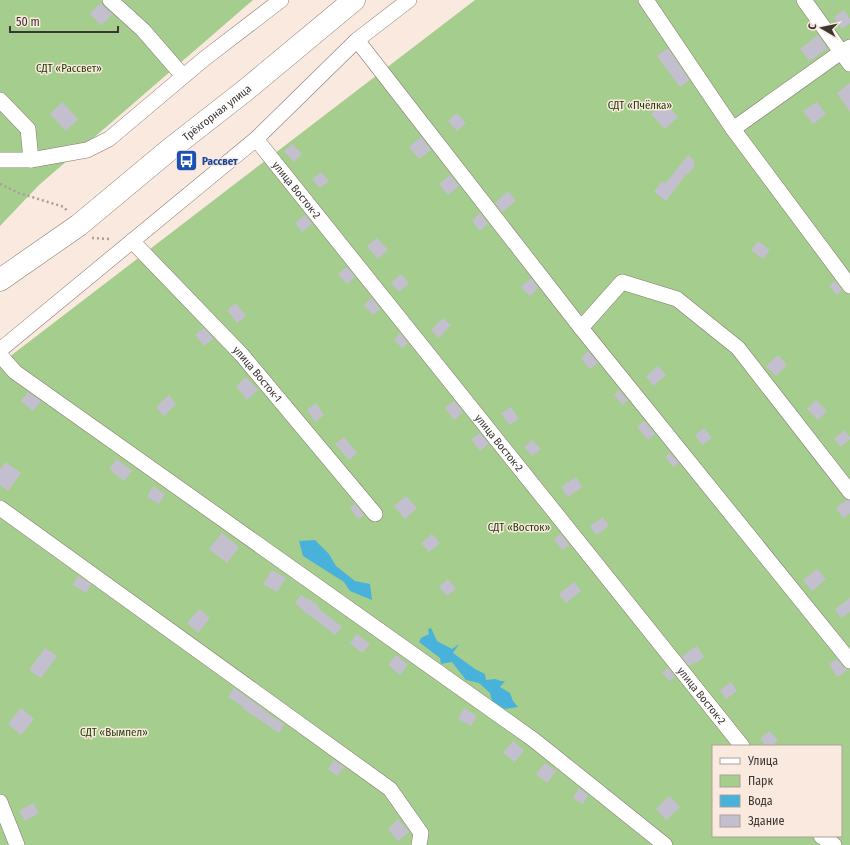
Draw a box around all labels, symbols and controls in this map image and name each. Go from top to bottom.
scale bar [10,8,118,34]
north arrow [802,8,842,48]
text: 50 m [16,15,40,29]
text: С [806,22,820,30]
park label: СДТ «Рассвет» [36,62,102,75]
street label: Трёхгорная улица [180,82,254,144]
park label: СДТ «Пчёлка» [608,99,672,112]
bus stop icon: Рассвет [173,148,199,174]
place label: Рассвет [202,155,238,168]
street label: улица Восток-2 [269,159,323,221]
street label: улица Восток-1 [230,344,285,405]
street label: улица Восток-2 [472,412,526,474]
park label: СДТ «Восток» [488,521,550,534]
street label: улица Восток-2 [674,665,728,727]
park label: СДТ «Вымпел» [80,726,148,739]
legend [712,745,842,837]
text: Улица [747,754,778,768]
text: Парк [748,774,774,788]
text: Вода [748,794,773,808]
text: Здание [748,814,784,828]

